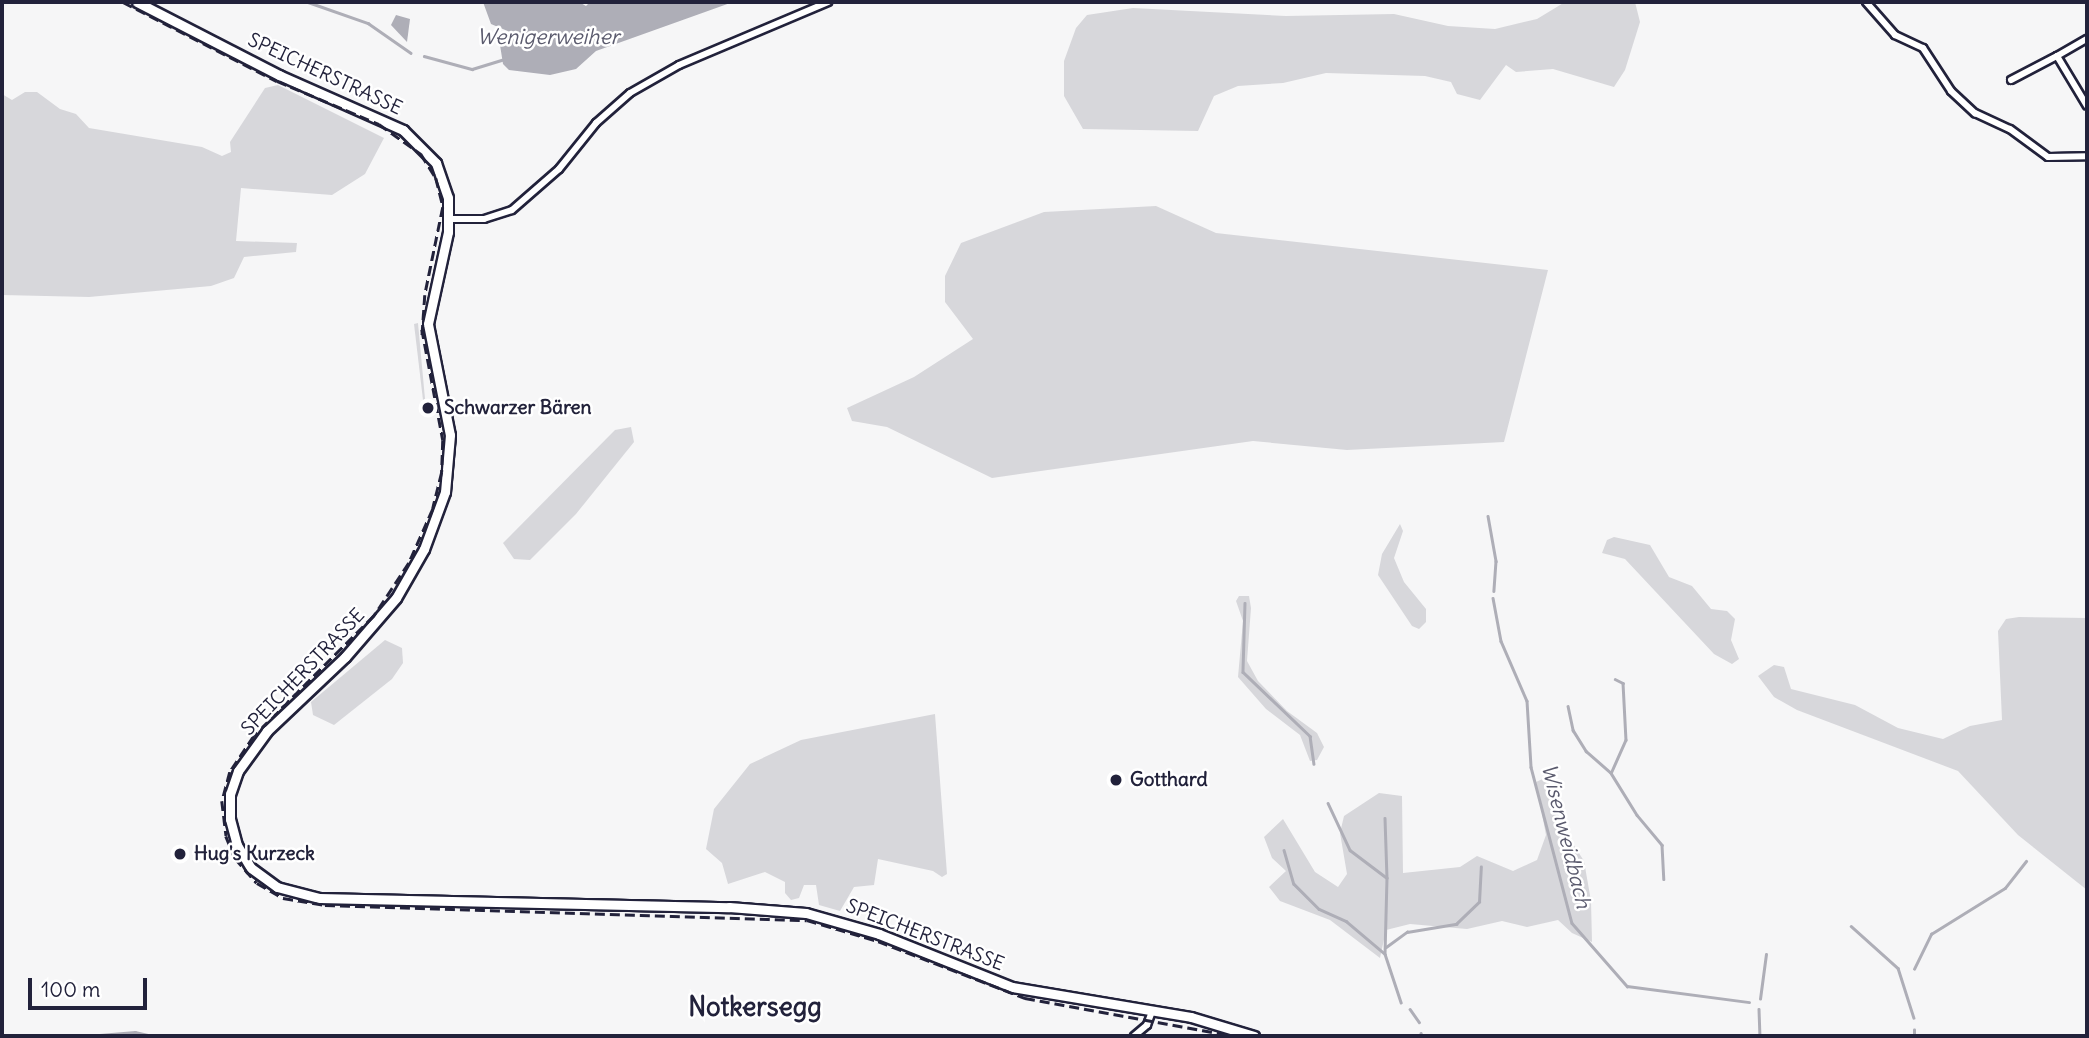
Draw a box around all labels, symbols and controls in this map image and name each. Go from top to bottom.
water label: Wenigerweiher [477,24,619,50]
street label: SPEICHERSTRASSE [244,28,406,120]
place label: Schwarzer Bären [444,397,592,419]
marker: Schwarzer Bären [418,398,438,418]
street label: SPEICHERSTRASSE [237,604,369,740]
water label: Wisenweidbach [1536,761,1596,911]
place label: Gotthard [1130,769,1208,791]
marker: Gotthard [1108,772,1124,788]
place label: Hug's Kurzeck [194,843,315,865]
marker: Hug's Kurzeck [172,846,188,862]
street label: SPEICHERSTRASSE [843,894,1007,976]
scale bar [32,964,150,1008]
text: 100 m [41,976,100,1003]
district label: Notkersegg [688,991,822,1023]

